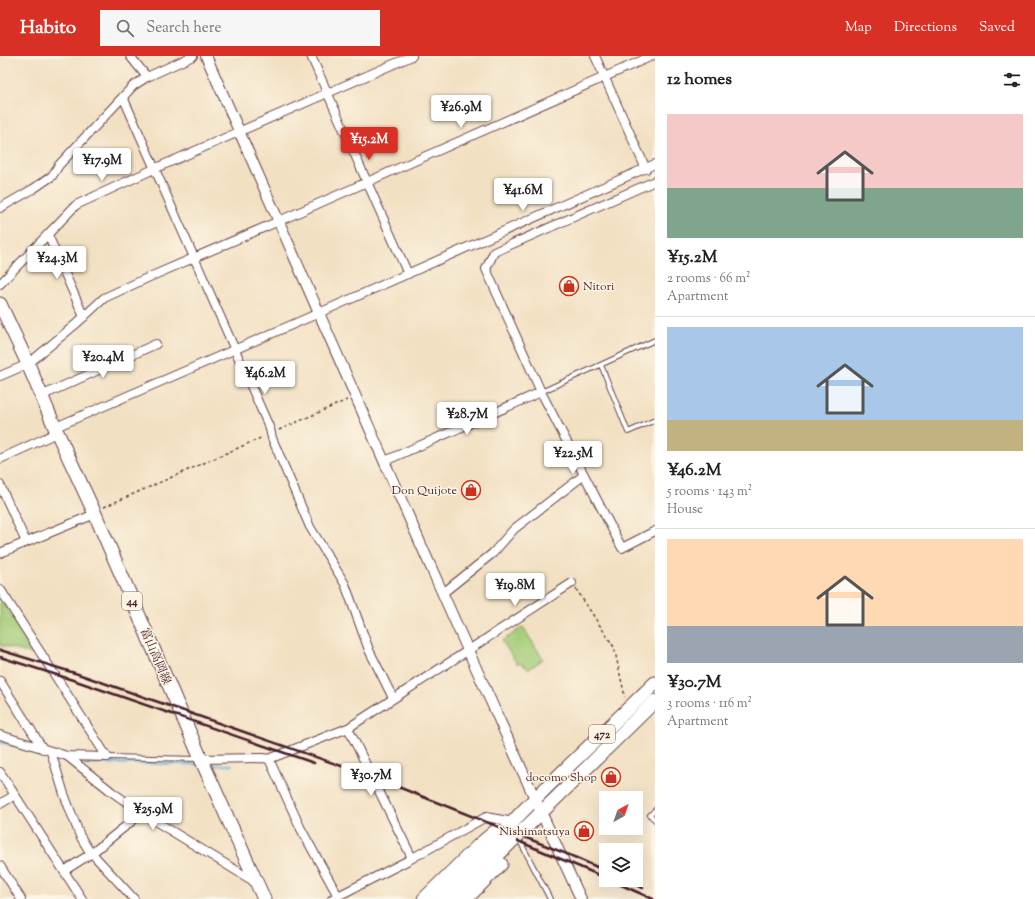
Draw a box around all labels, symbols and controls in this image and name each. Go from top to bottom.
search box [100,10,380,46]
text: Habito [20,15,76,42]
icon: search [114,17,136,39]
text: Search here [146,18,221,39]
text: Map [845,18,872,38]
text: Directions [894,18,957,38]
text: Saved [979,18,1015,38]
text: 12 homes [667,68,732,92]
icon: filters [1001,69,1023,91]
pin: ¥26.9M [428,95,494,129]
text: ¥26.9M [440,99,482,117]
pin: ¥15.2M [336,127,402,161]
text: ¥15.2M [350,131,388,149]
icon: home [809,140,881,212]
pin: ¥17.9M [69,148,135,182]
text: ¥17.9M [82,152,122,170]
pin: ¥41.6M [490,178,556,212]
text: ¥41.6M [503,182,543,200]
pin: ¥24.3M [24,246,90,280]
text: ¥15.2M [667,246,717,270]
text: ¥24.3M [36,250,78,268]
text: 2 rooms · 66 m² [667,270,750,288]
shop icon: Nitori [558,275,580,297]
place label: Nitori [583,278,615,296]
text: Apartment [667,288,728,306]
pin: ¥20.4M [70,345,136,379]
text: ¥20.4M [82,349,124,367]
icon: home [809,353,881,425]
pin: ¥46.2M [232,361,298,395]
text: ¥46.2M [244,365,286,383]
pin: ¥28.7M [434,402,500,436]
text: ¥28.7M [446,406,488,424]
pin: ¥22.5M [540,441,606,475]
text: ¥22.5M [553,445,593,463]
text: ¥46.2M [667,459,721,483]
shop icon: Don Quijote [460,479,482,501]
place label: Don Quijote [391,482,457,500]
text: 5 rooms · 143 m² [667,483,752,501]
text: House [667,501,703,519]
icon: home [809,565,881,637]
pin: ¥19.8M [482,573,548,607]
text: ¥19.8M [495,577,535,595]
road number: 44 [122,592,142,610]
street label: 富山高岡線 [135,625,175,688]
text: ¥30.7M [667,671,721,695]
text: 3 rooms · 116 m² [667,695,752,713]
text: Apartment [667,713,728,731]
road number: 472 [589,725,615,743]
pin: ¥30.7M [338,763,404,797]
shop icon: docomo Shop [600,766,622,788]
text: ¥30.7M [350,767,392,785]
place label: docomo Shop [526,769,597,787]
north arrow [599,791,643,835]
map controls [599,791,643,887]
pin: ¥25.9M [120,797,186,831]
text: ¥25.9M [133,801,173,819]
shop icon: Nishimatsuya [573,820,595,842]
place label: Nishimatsuya [499,823,570,841]
button: layers [599,843,643,887]

